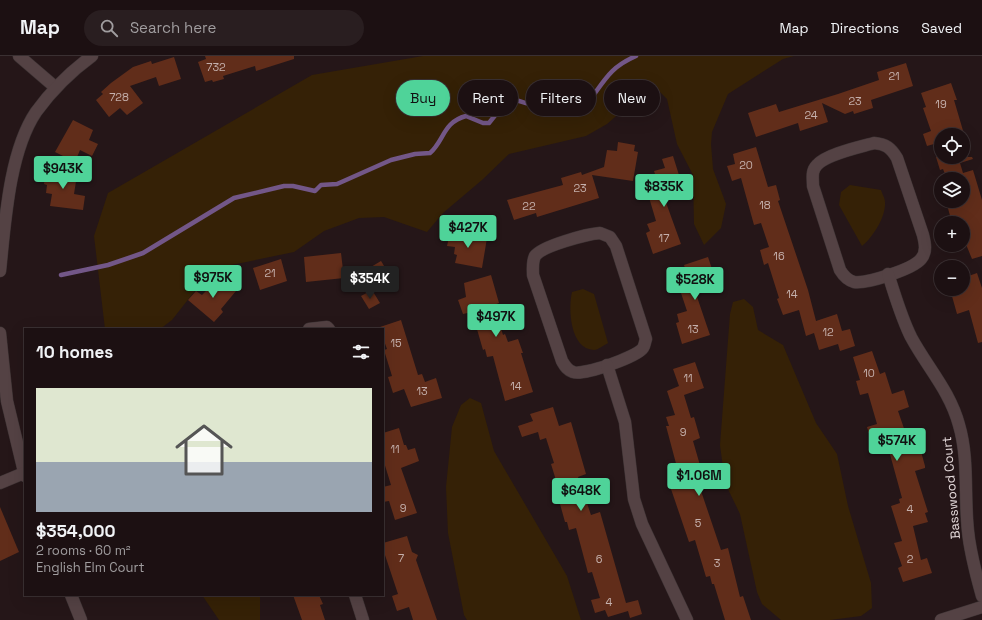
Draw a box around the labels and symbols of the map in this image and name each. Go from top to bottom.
house number: 732 [206,60,226,74]
house number: 21 [888,69,900,83]
house number: 728 [109,90,129,104]
house number: 23 [848,94,862,108]
house number: 19 [935,97,947,111]
house number: 24 [804,108,818,122]
pin: $943K [35,156,91,190]
house number: 20 [739,158,753,172]
pin: $835K [636,174,692,208]
house number: 23 [573,181,587,195]
house number: 18 [759,198,771,212]
house number: 22 [522,199,536,213]
pin: $427K [440,215,496,249]
house number: 17 [659,231,669,245]
house number: 16 [773,249,785,263]
pin: $975K [185,265,241,299]
house number: 21 [264,266,276,280]
pin: $354K [342,266,398,300]
pin: $528K [667,267,723,301]
house number: 14 [786,287,798,301]
pin: $497K [468,304,524,338]
house number: 13 [687,322,699,336]
house number: 12 [822,325,834,339]
house number: 15 [390,336,402,350]
house number: 10 [863,366,875,380]
house number: 11 [683,371,693,385]
house number: 14 [510,379,522,393]
house number: 13 [416,384,428,398]
house number: 9 [680,425,687,439]
pin: $574K [869,428,925,462]
street label: Basswood Court [938,436,964,540]
house number: 11 [390,442,400,456]
pin: $1.06M [666,463,732,497]
pin: $648K [553,478,609,512]
house number: 9 [400,501,407,515]
house number: 4 [907,502,914,516]
house number: 5 [695,516,702,530]
house number: 7 [398,551,404,565]
house number: 6 [596,552,603,566]
house number: 2 [907,552,914,566]
house number: 3 [714,556,721,570]
house number: 4 [606,595,613,609]

